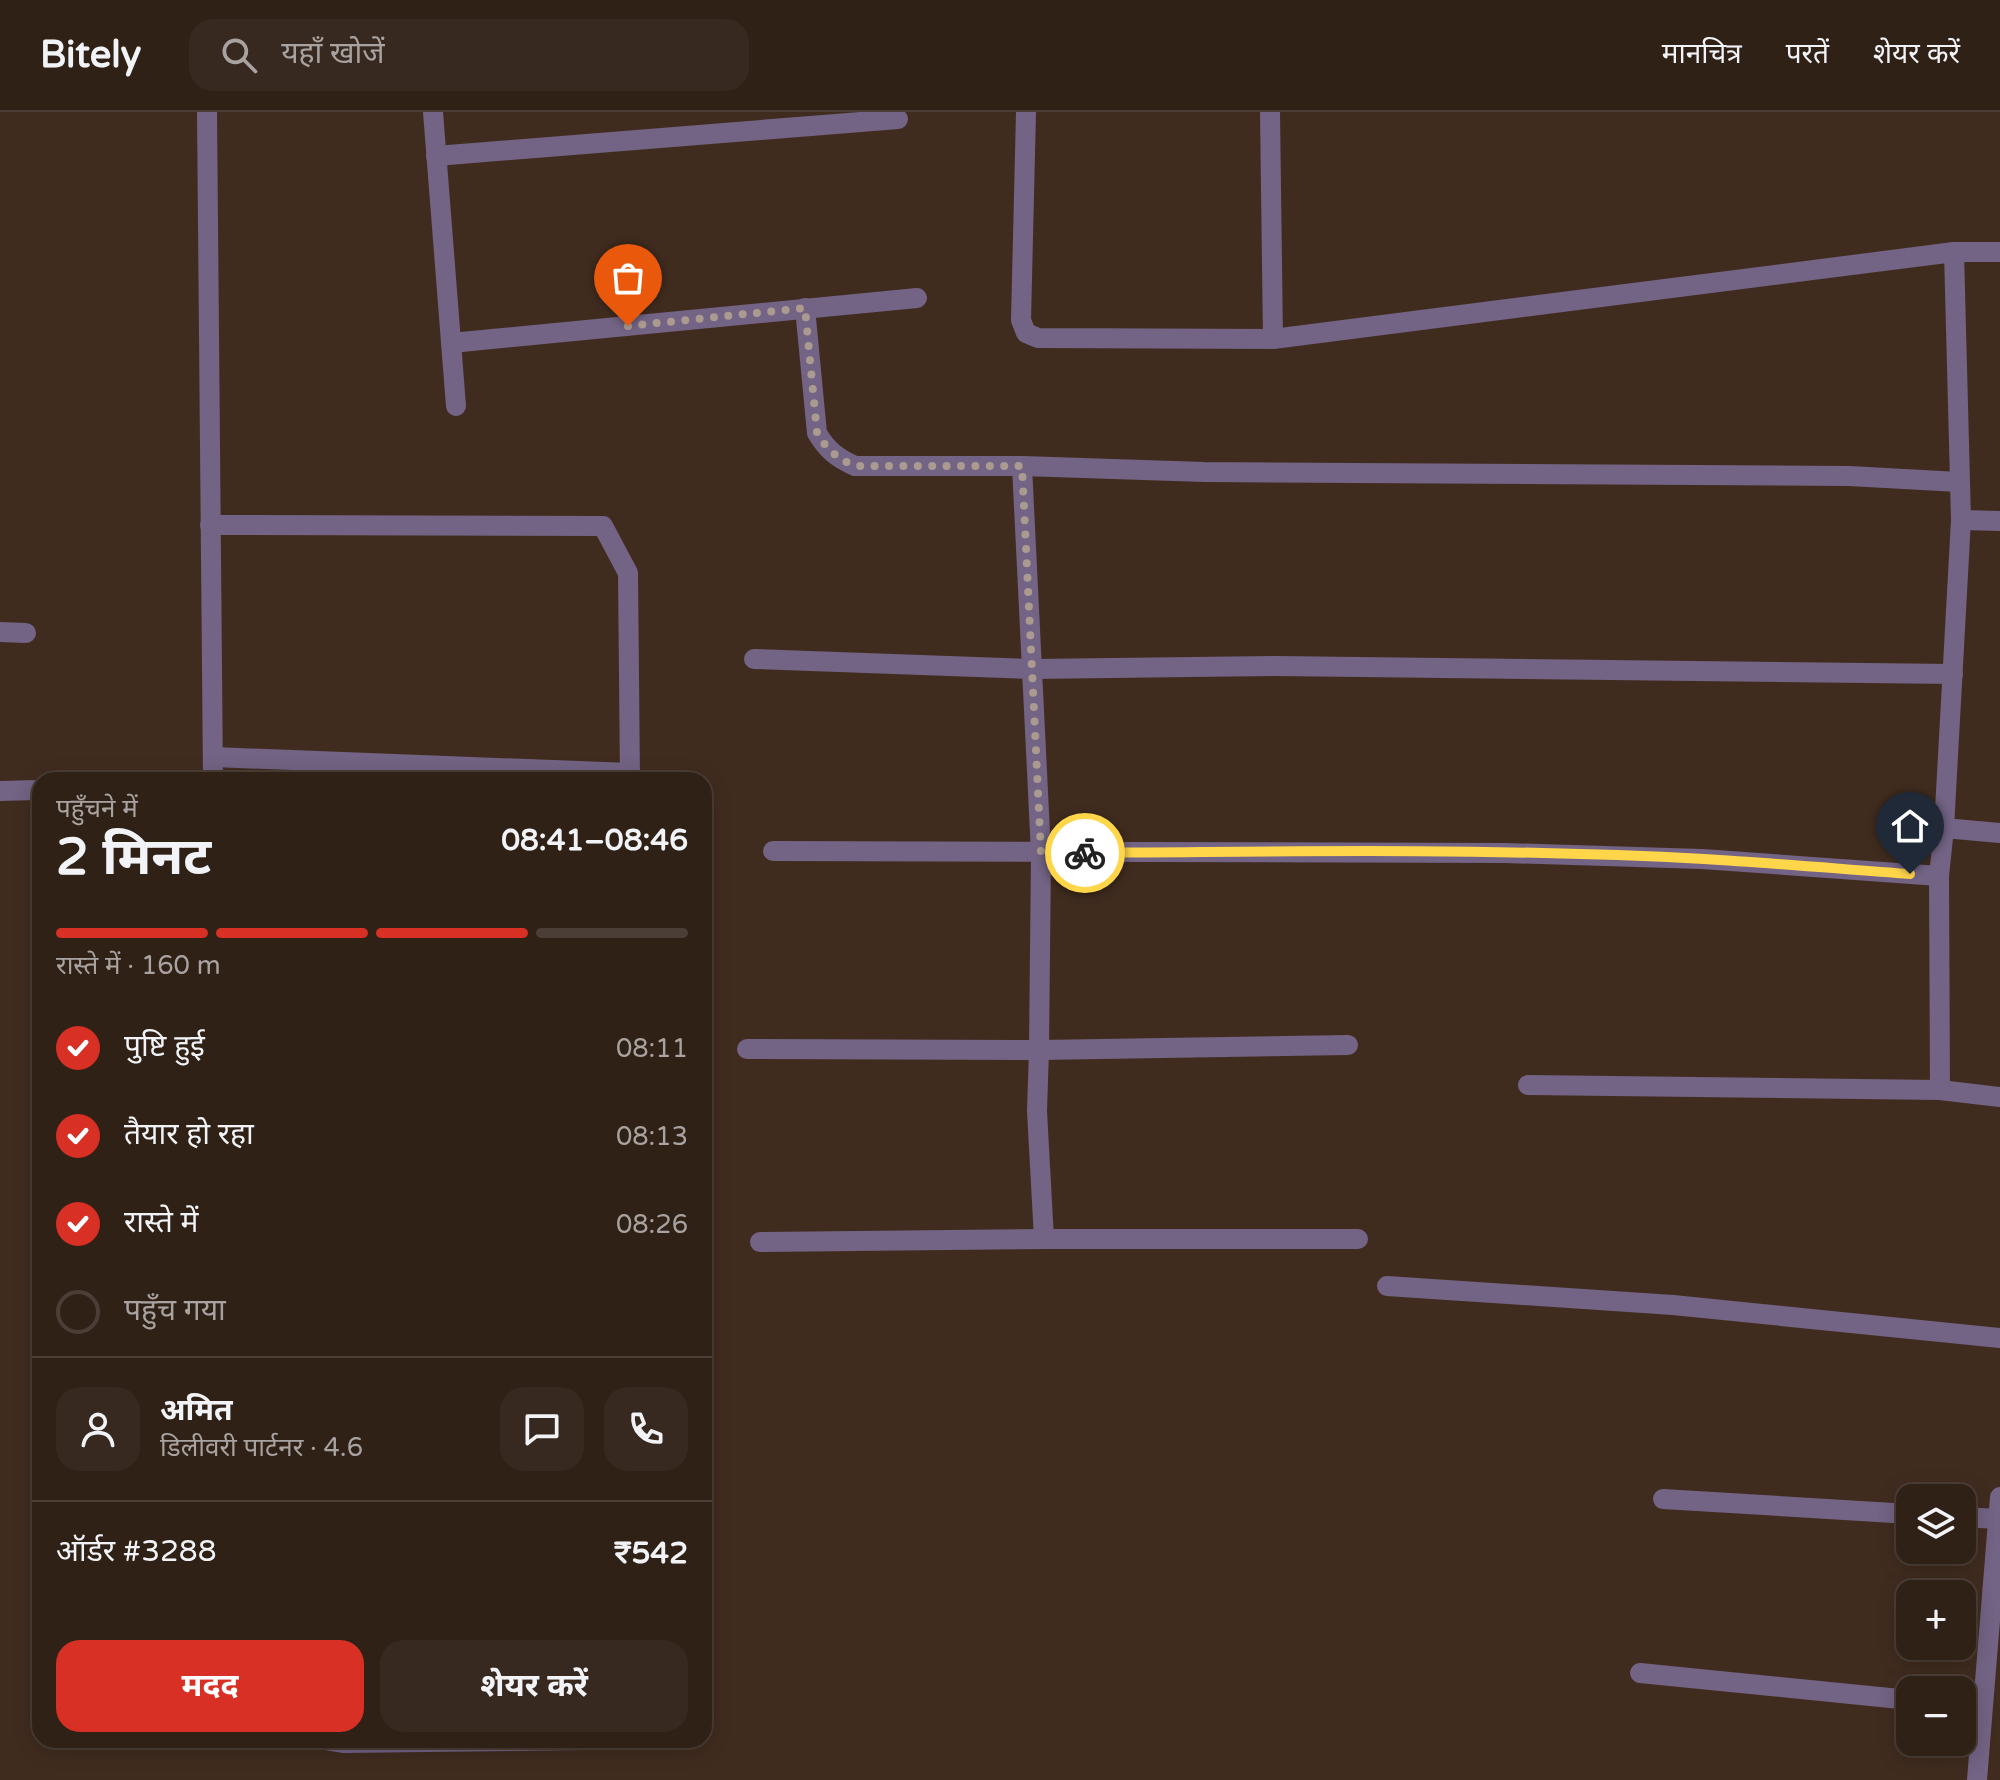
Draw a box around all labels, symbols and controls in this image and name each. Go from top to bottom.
search box [189,19,749,91]
text: Bitely [40,32,141,78]
icon: search [217,33,261,77]
text: यहाँ खोजें [281,35,385,72]
text: मानचित्र [1662,37,1742,71]
text: परतें [1786,37,1829,71]
text: शेयर करें [1873,37,1960,71]
pin [594,244,662,326]
icon: bag [606,256,650,300]
pin [1876,792,1944,874]
text: पहुँचने में [56,793,138,824]
icon: home [1888,804,1932,848]
courier [1045,813,1125,893]
text: 08:41–08:46 [501,822,688,859]
text: 2 मिनट [56,826,211,889]
icon: bike [1063,831,1107,875]
text: रास्ते में · 160 m [56,950,221,981]
icon: check [56,1026,100,1070]
text: पुष्टि हुई [124,1028,205,1065]
text: 08:11 [616,1033,688,1064]
icon: check [56,1114,100,1158]
text: तैयार हो रहा [124,1116,254,1153]
text: 08:13 [616,1121,688,1152]
icon: check [56,1202,100,1246]
text: रास्ते में [124,1204,199,1241]
text: 08:26 [616,1209,688,1240]
text: पहुँच गया [124,1292,226,1329]
button: person [56,1387,140,1471]
button: chat [500,1387,584,1471]
button: phone [604,1387,688,1471]
text: अमित [160,1392,233,1429]
text: डिलीवरी पार्टनर · 4.6 [160,1432,363,1463]
map controls [1896,1484,1976,1756]
button: layers [1896,1484,1976,1564]
text: ऑर्डर #3288 [56,1533,217,1570]
text: ₹542 [614,1535,688,1572]
button: + [1896,1580,1976,1660]
button: मदद [56,1640,364,1732]
button: शेयर करें [380,1640,688,1732]
button: − [1896,1676,1976,1756]

